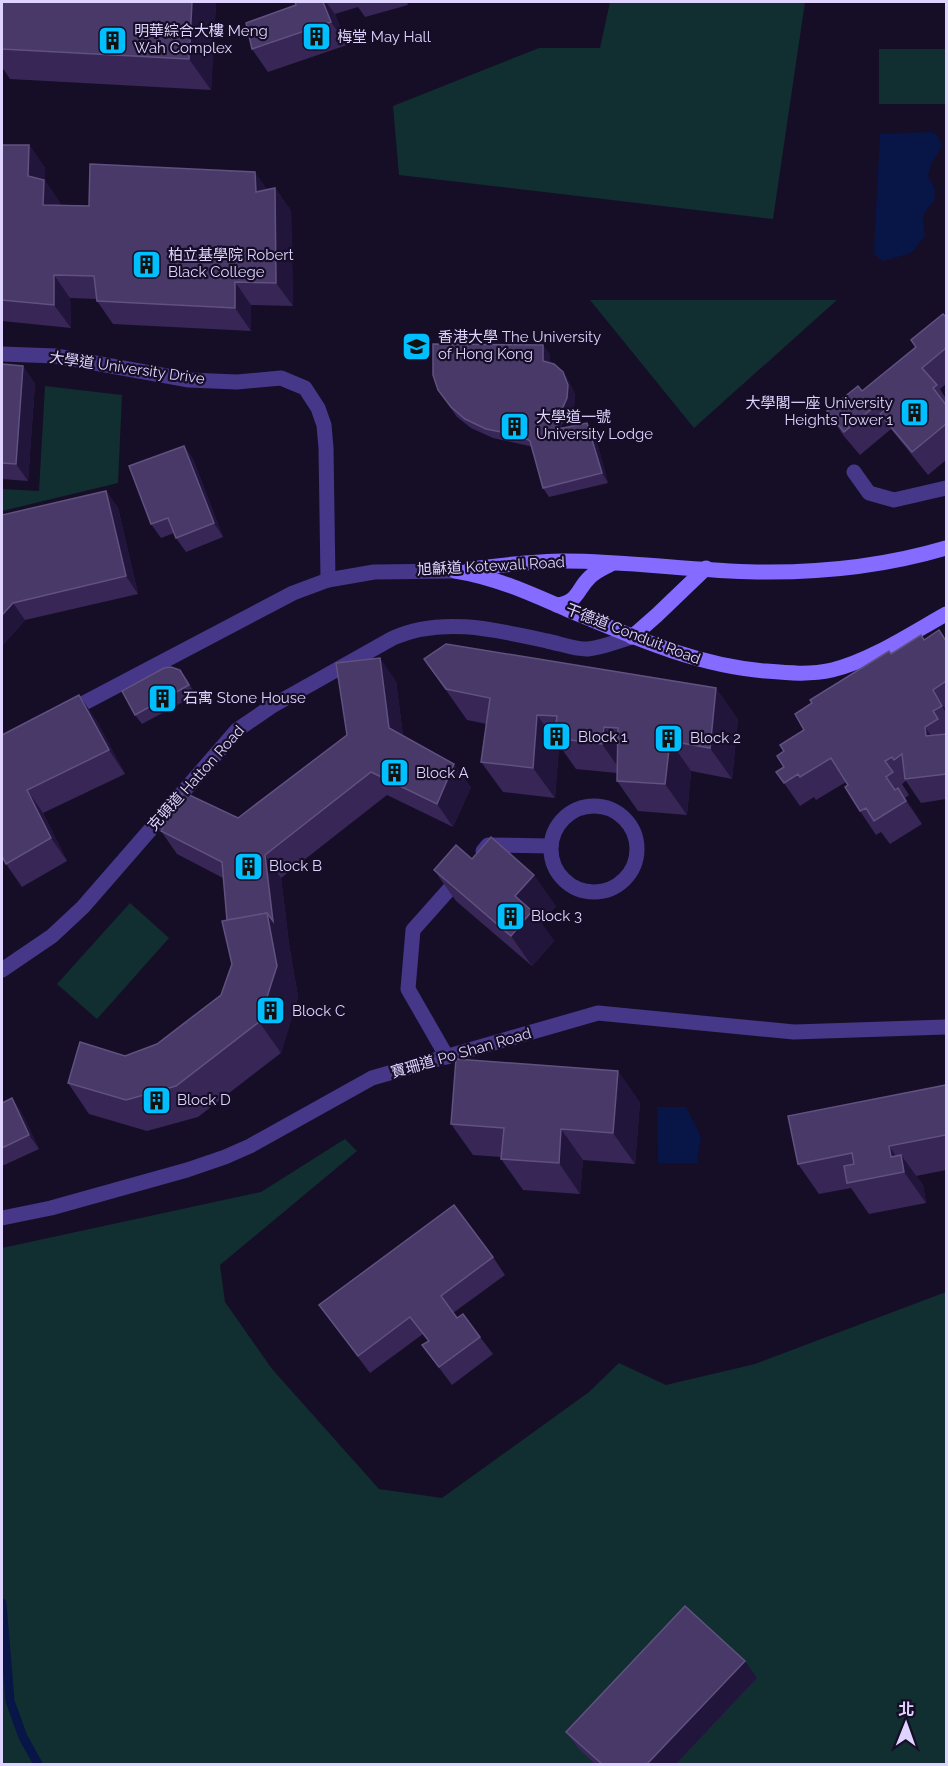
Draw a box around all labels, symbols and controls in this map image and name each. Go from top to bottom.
building icon: 梅堂 May Hall [300,21,332,53]
place label: 明華綜合大樓 Meng Wah Complex [134,22,268,57]
building icon: 明華綜合大樓 Meng Wah Complex [97,24,129,56]
place label: 梅堂 May Hall [337,28,432,46]
place label: 柏立基學院 Robert Black College [168,246,294,281]
building icon: 柏立基學院 Robert Black College [131,248,163,280]
place label: 香港大學 The University of Hong Kong [438,328,601,363]
school or university icon: 香港大學 The University of Hong Kong [401,330,433,362]
street label: 大學道 University Drive [48,348,206,388]
place label: 大學閣一座 University Heights Tower 1 [745,394,894,429]
building icon: 大學閣一座 University Heights Tower 1 [898,396,930,428]
place label: 大學道一號 University Lodge [536,408,653,443]
building icon: 大學道一號 University Lodge [499,410,531,442]
street label: 旭龢道 Kotewall Road [417,553,565,579]
street label: 干德道 Conduit Road [563,600,703,668]
building icon: 石寓 Stone House [146,682,178,714]
place label: 石寓 Stone House [183,689,306,707]
building icon: Block 1 [541,721,573,753]
street label: 克頓道 Hatton Road [144,722,248,834]
building icon: Block 2 [653,722,685,754]
place label: Block 1 [578,728,628,746]
place label: Block 2 [690,729,741,747]
building icon: Block A [379,757,411,789]
place label: Block A [416,764,469,782]
building icon: Block B [232,850,264,882]
place label: Block B [269,857,322,875]
building icon: Block 3 [494,900,526,932]
place label: Block 3 [531,907,582,925]
building icon: Block C [255,995,287,1027]
place label: Block C [292,1002,345,1020]
street label: 寶珊道 Po Shan Road [389,1024,533,1082]
building icon: Block D [140,1084,172,1116]
place label: Block D [177,1091,231,1109]
north arrow [876,1694,936,1754]
text: 北 [898,1700,914,1719]

